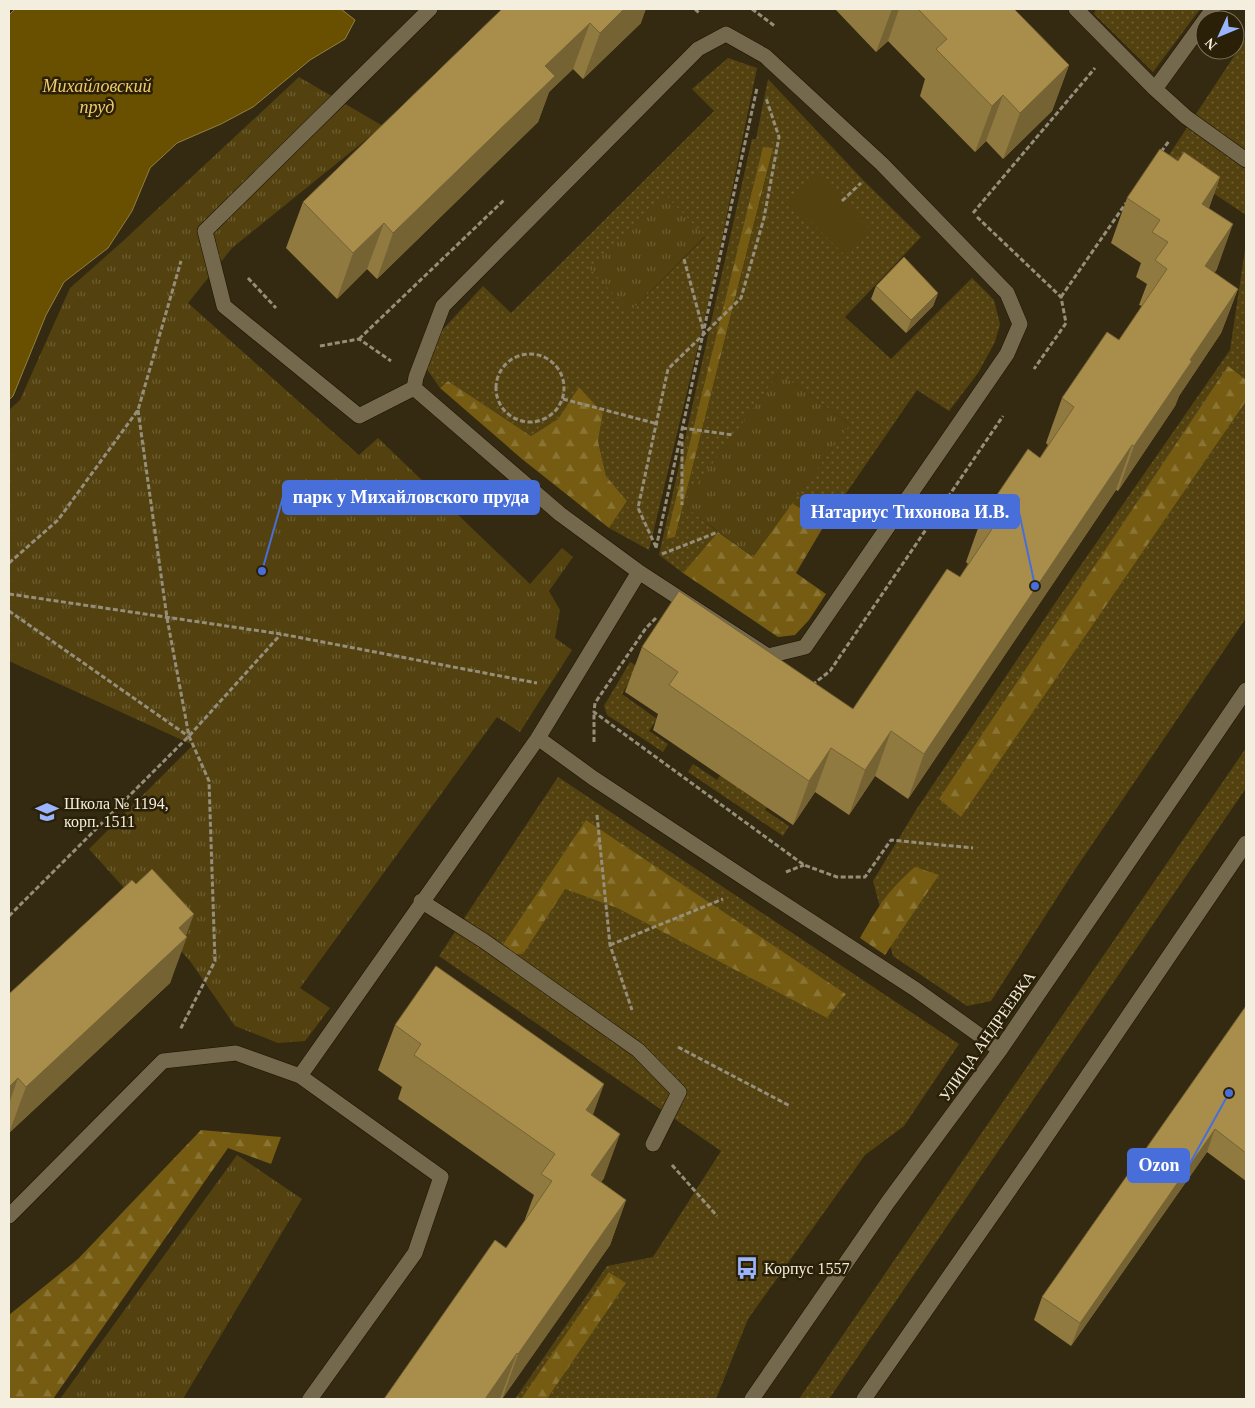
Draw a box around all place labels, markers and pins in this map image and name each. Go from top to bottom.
callout: парк у Михайловского пруда [283,481,539,514]
callout: Натариус Тихонова И.В. [801,495,1019,528]
place label: Школа № 1194, корп. 1511 [64,795,169,831]
school or university icon: Школа № 1194, корп. 1511 [34,799,60,825]
callout: Ozon [1128,1149,1189,1182]
bus stop icon: Корпус 1557 [734,1255,760,1281]
place label: Корпус 1557 [764,1260,850,1278]

